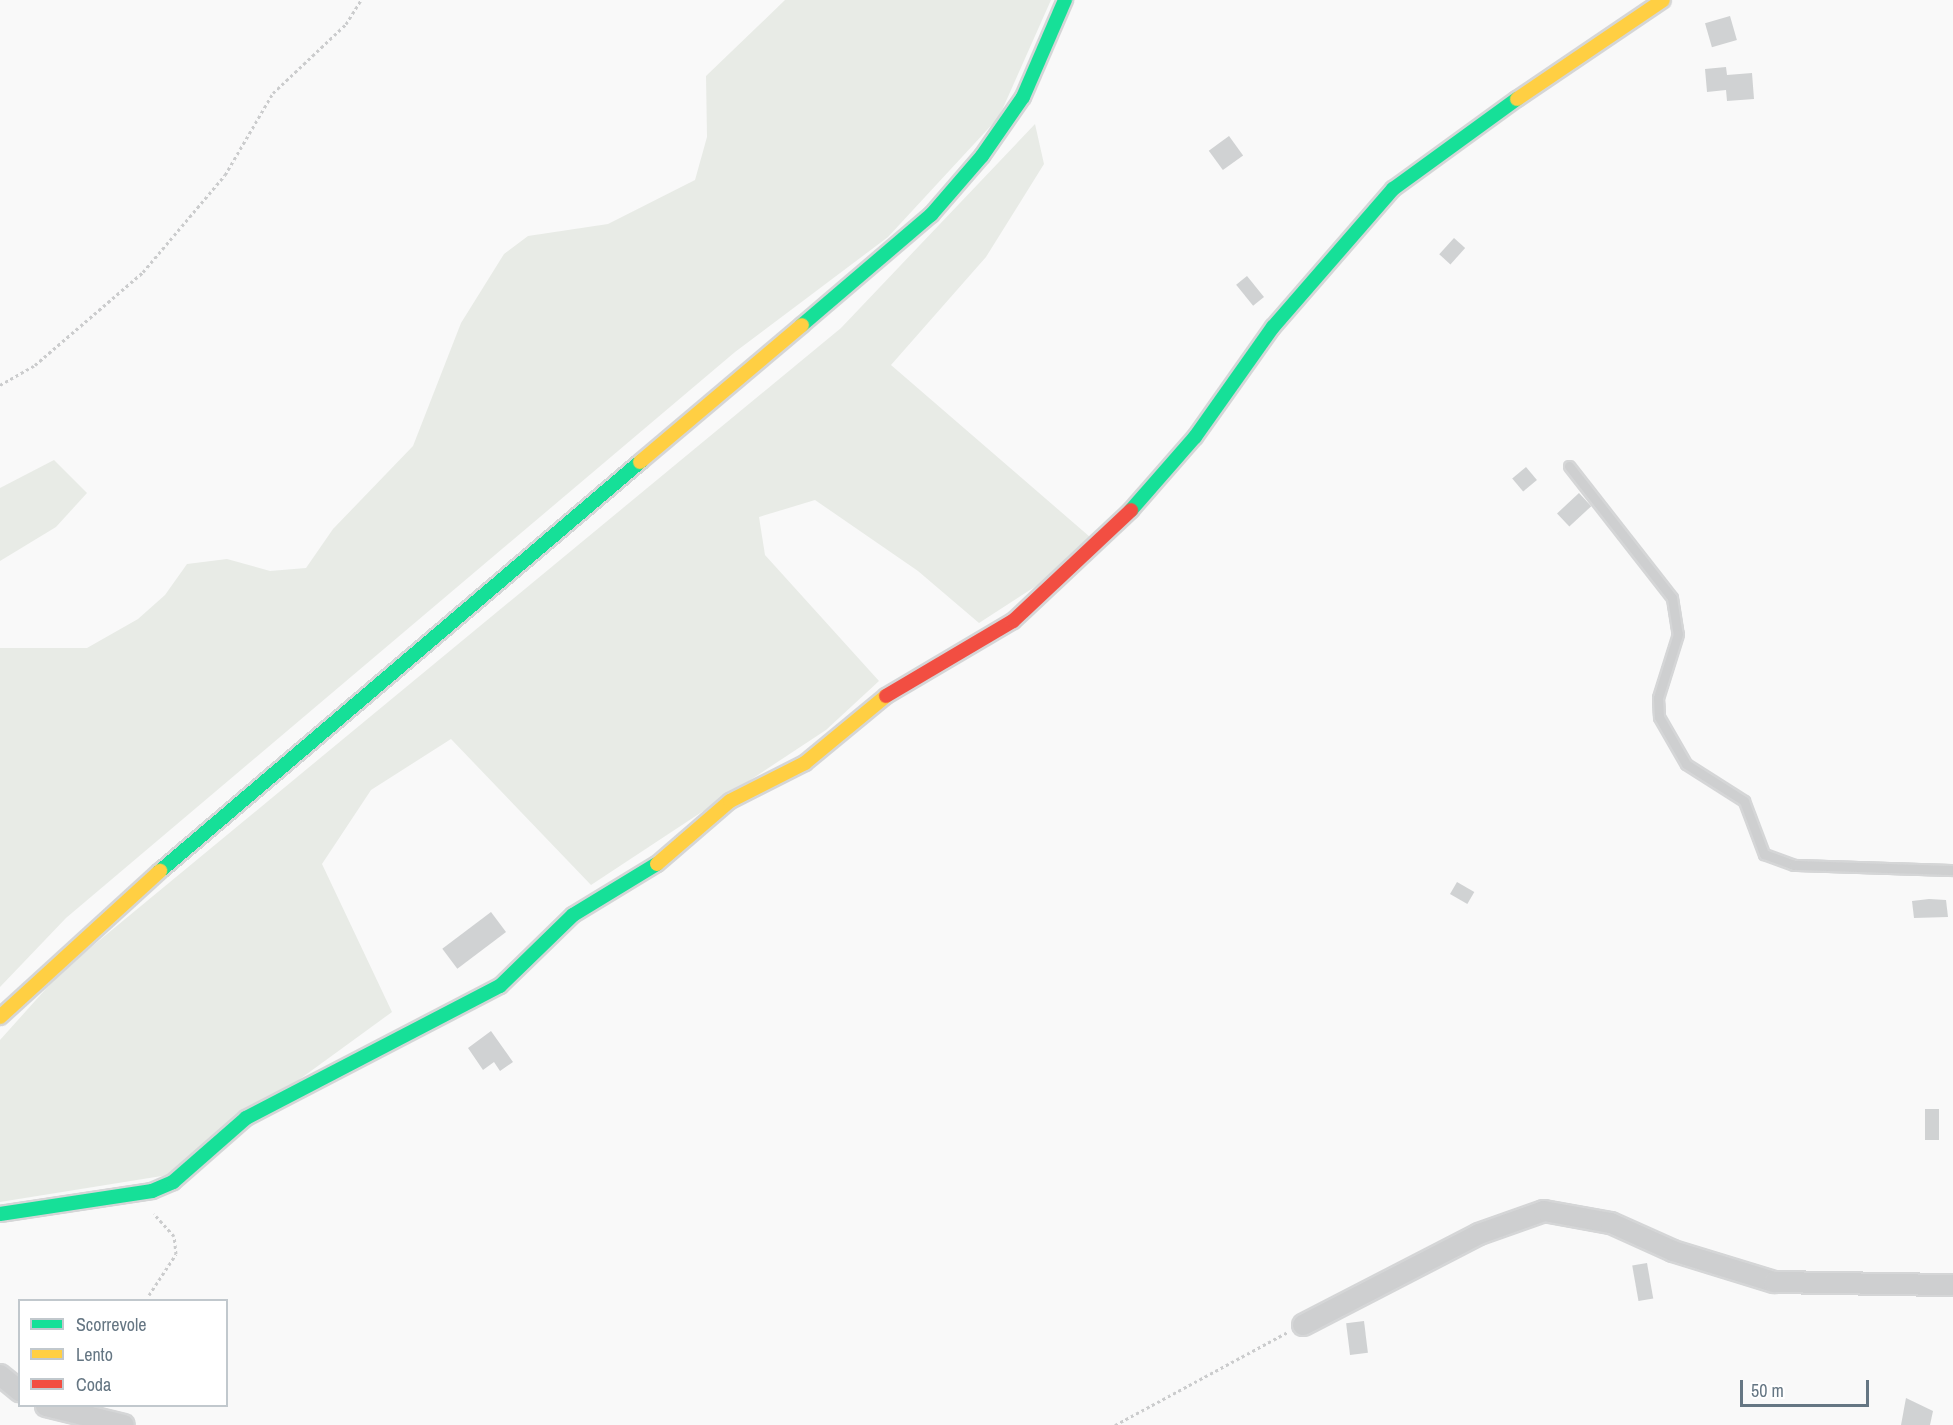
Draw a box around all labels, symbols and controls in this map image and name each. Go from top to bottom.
legend [18,1299,228,1407]
text: Scorrevole [76,1312,147,1337]
text: Lento [76,1342,113,1367]
scale bar [1743,1368,1872,1406]
text: Coda [76,1372,111,1397]
text: 50 m [1751,1378,1784,1403]

